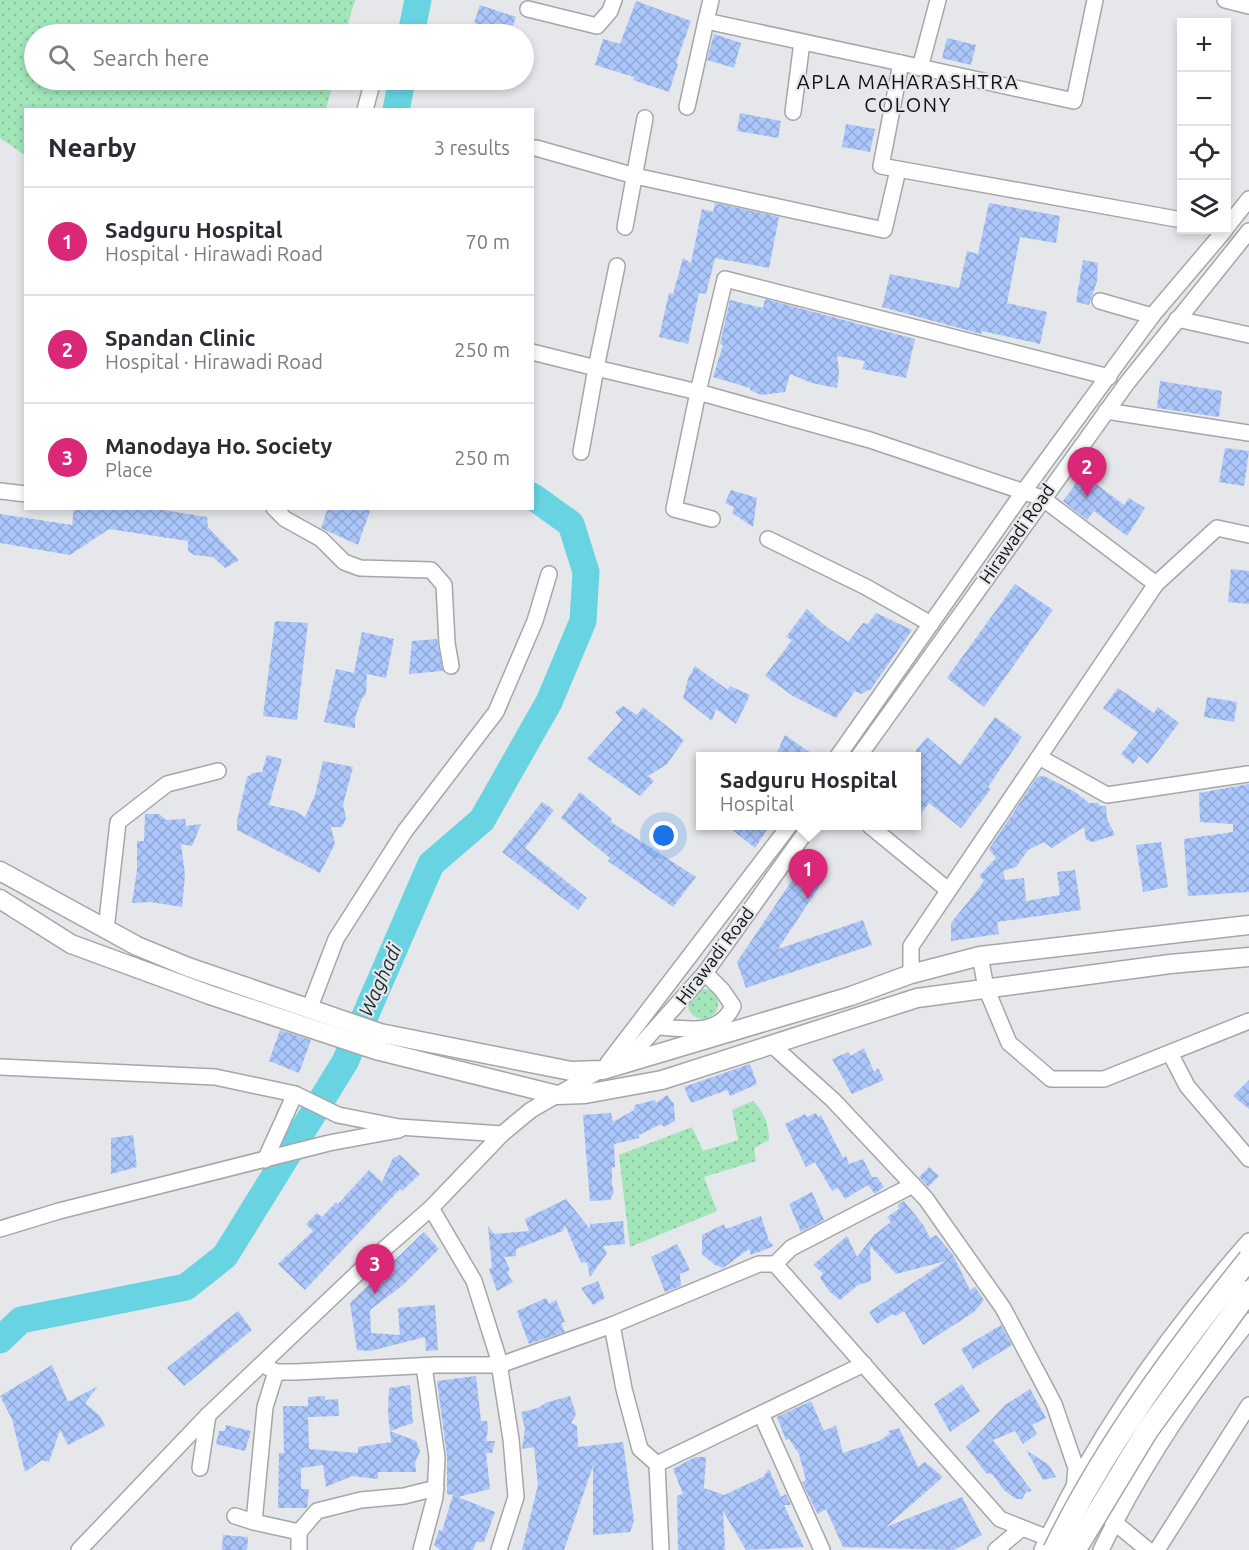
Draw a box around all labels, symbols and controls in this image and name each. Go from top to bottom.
map controls [1177,18,1231,234]
button: + [1177,18,1231,72]
search box [24,24,534,90]
icon: search [45,41,78,74]
text: Search here [93,45,209,70]
district label: APLA MAHARASHTRA COLONY [797,70,1019,116]
button: − [1177,72,1231,126]
button: locate [1177,126,1231,180]
text: Nearby [48,133,136,162]
text: 3 results [434,136,510,159]
button: layers [1177,180,1231,234]
text: Sadguru Hospital [105,217,282,242]
text: 1 [62,230,73,253]
text: 70 m [466,230,510,253]
text: Hospital · Hirawadi Road [105,242,323,265]
text: Spandan Clinic [105,325,255,350]
text: 2 [62,338,73,361]
text: 250 m [454,338,510,361]
text: Hospital · Hirawadi Road [105,350,323,373]
text: Manodaya Ho. Society [105,433,332,458]
text: 3 [62,446,73,469]
text: 250 m [454,446,510,469]
pin: 2 [1068,448,1106,497]
text: Place [105,458,153,481]
street label: Hirawadi Road [975,480,1058,587]
popup [696,752,921,830]
text: Sadguru Hospital [720,767,897,792]
text: Hospital [720,792,794,815]
your location [649,821,678,850]
pin: 1 [788,850,828,899]
street label: Hirawadi Road [671,903,757,1008]
water label: Waghadi [353,939,406,1020]
pin: 3 [356,1244,394,1294]

